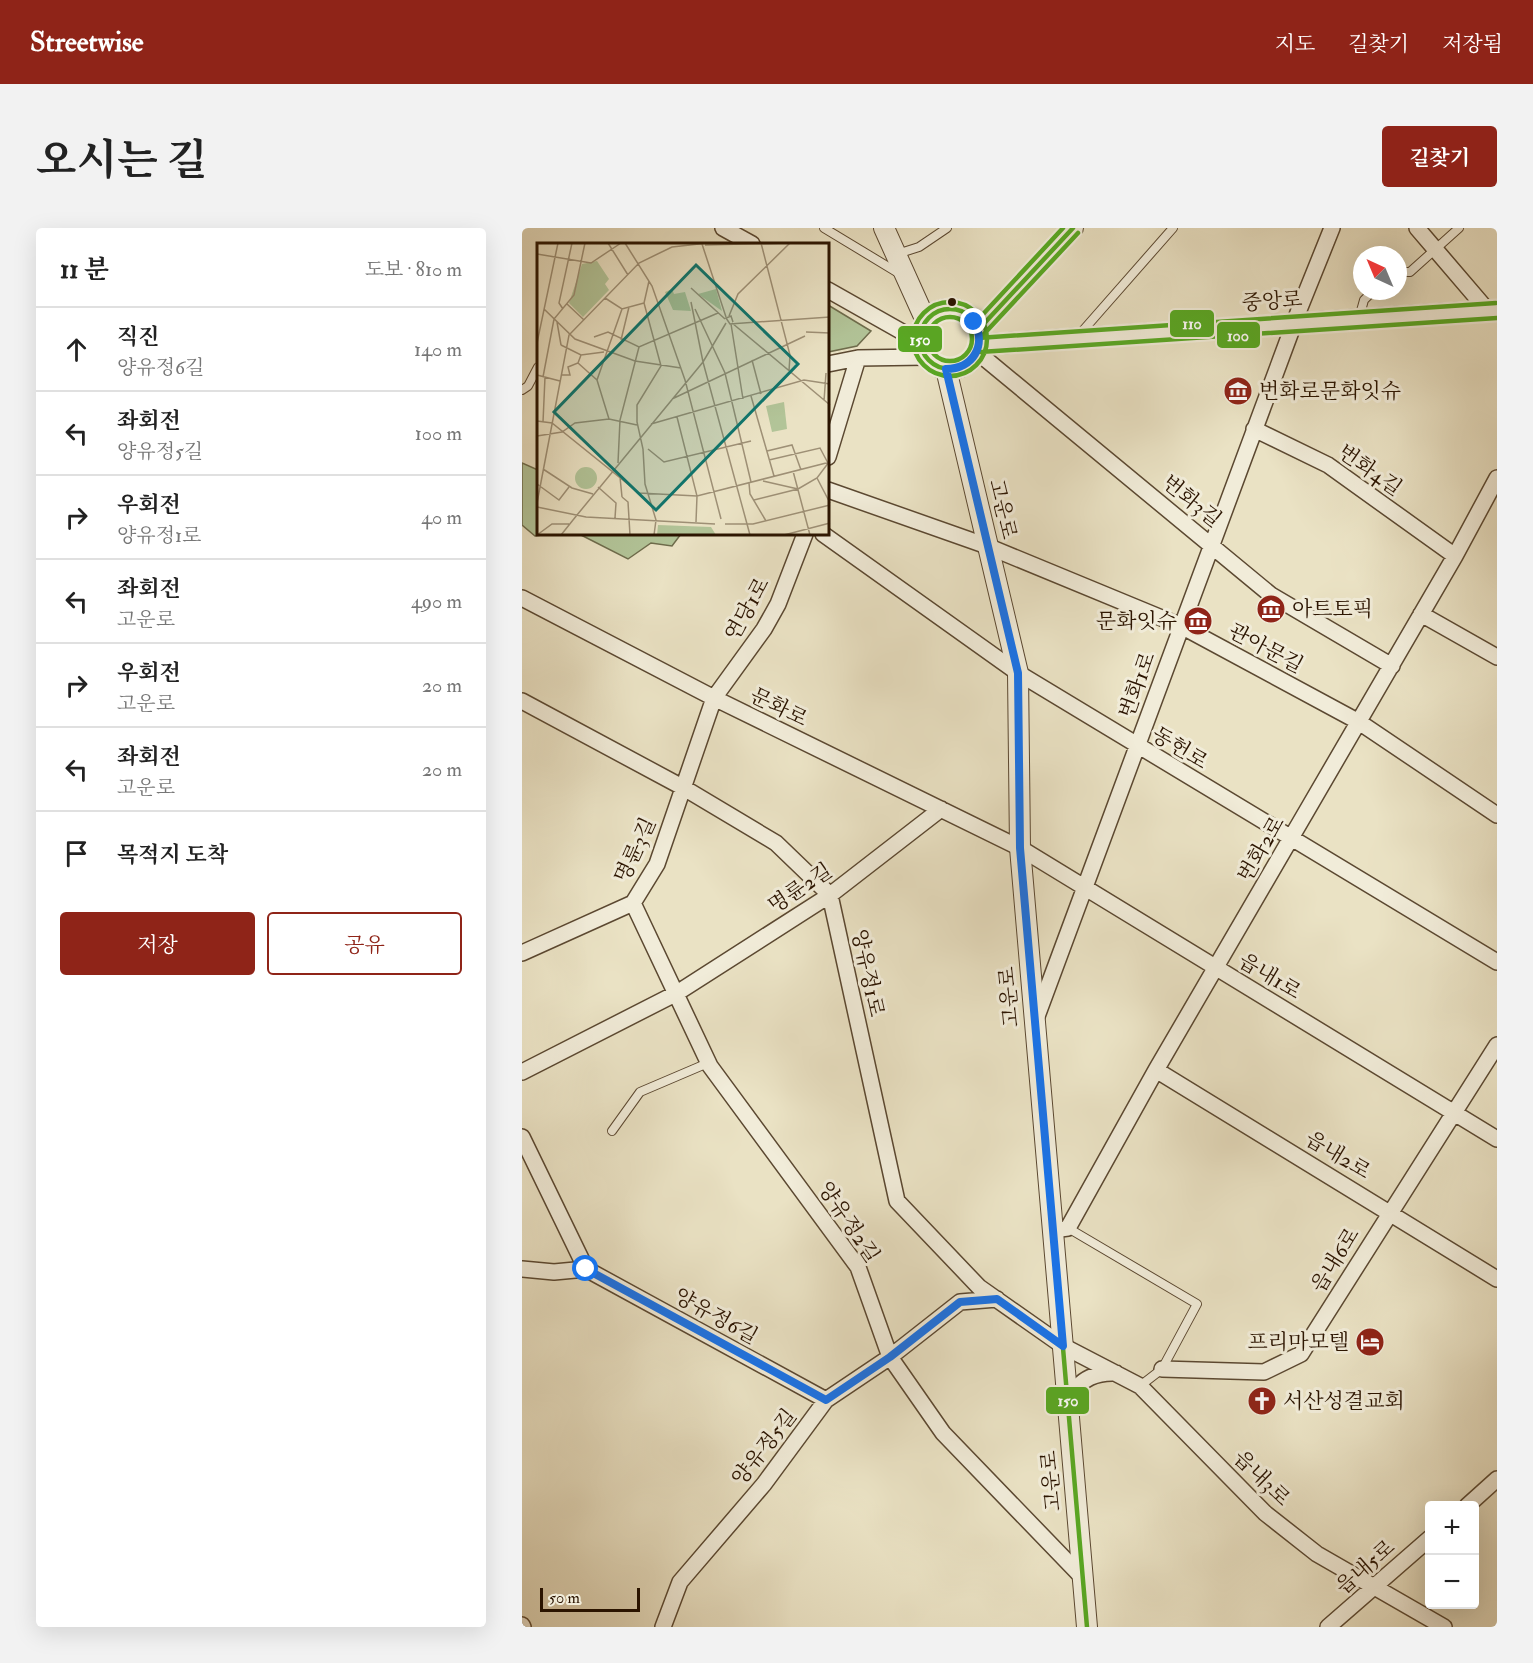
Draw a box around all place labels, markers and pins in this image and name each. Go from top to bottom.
unlabelled marker [946,296,958,308]
museum icon: 번화로문화잇슈 [1222,375,1254,407]
place label: 번화로문화잇슈 [1259,378,1401,405]
museum icon: 아트토픽 [1255,593,1287,625]
place label: 아트토픽 [1292,596,1373,623]
museum icon: 문화잇슈 [1182,605,1214,637]
place label: 문화잇슈 [1096,608,1177,635]
hotel icon: 프리마모텔 [1354,1326,1386,1358]
place label: 프리마모텔 [1248,1329,1349,1356]
church icon: 서산성결교회 [1246,1385,1278,1417]
place label: 서산성결교회 [1283,1388,1405,1415]

